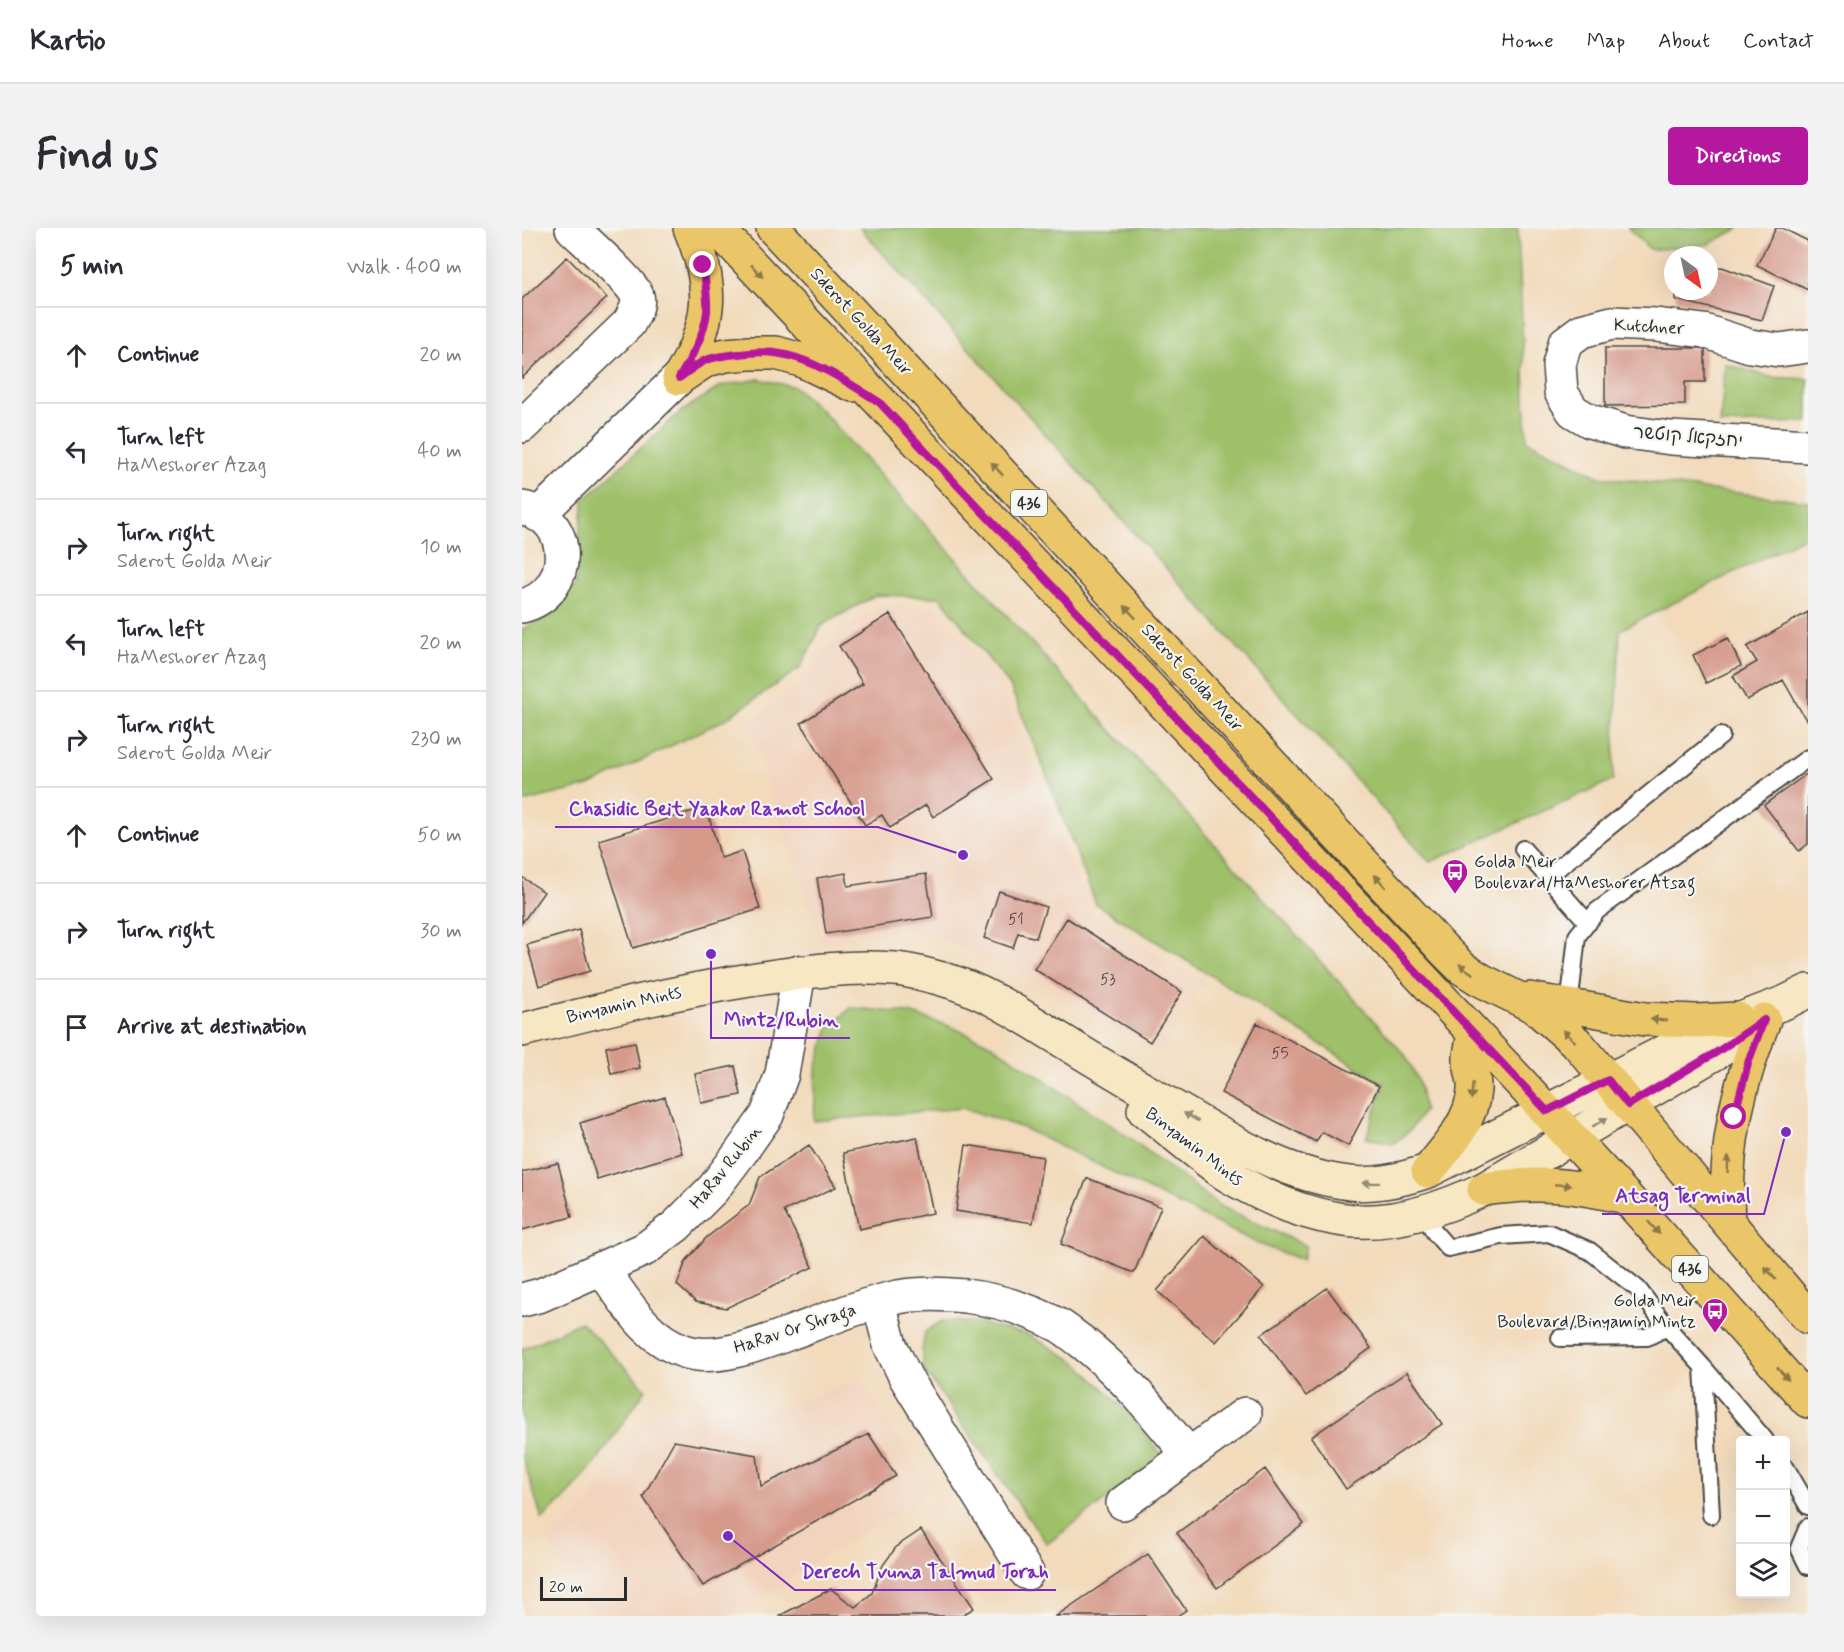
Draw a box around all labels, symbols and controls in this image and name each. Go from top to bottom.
text: Kartio [30,23,106,60]
text: Home [1502,27,1554,55]
text: Map [1587,27,1625,55]
text: About [1658,27,1710,55]
text: Contact [1743,27,1814,55]
button: Directions [1668,127,1808,185]
text: Find us [36,129,158,184]
north arrow [1664,246,1718,300]
text: 5 min [60,250,124,284]
route end [689,251,715,277]
text: Walk · 400 m [347,254,462,281]
one-way arrow [750,263,763,278]
street label: Sderot Golda Meir [805,263,918,382]
street label: Kutchner [1613,313,1685,341]
icon: ahead [60,339,93,372]
text: Continue [117,341,199,369]
text: 20 m [419,342,462,369]
street label: יחזקאל קוטשר [1632,420,1744,454]
text: Turn left [117,424,205,452]
icon: left [60,435,93,468]
text: 40 m [418,438,462,465]
text: HaMeshorer Azag [117,452,267,479]
one-way arrow [990,461,1004,476]
road number: 436 [1011,490,1047,516]
text: Turn right [117,520,215,548]
icon: right [60,531,93,564]
text: 10 m [420,534,462,561]
text: Sderot Golda Meir [117,548,272,575]
one-way arrow [1123,605,1137,619]
text: Turn left [117,616,205,644]
street label: Sderot Golda Meir [1136,619,1249,738]
icon: left [60,627,93,660]
text: 20 m [419,630,462,657]
text: HaMeshorer Azag [117,644,267,671]
text: Turn right [117,712,215,740]
icon: right [60,723,93,756]
text: 230 m [410,726,462,753]
text: Sderot Golda Meir [117,740,272,767]
callout: Chasidic Beit Yaakov Ramot School [555,789,878,827]
text: Chasidic Beit Yaakov Ramot School [569,796,865,823]
icon: ahead [60,819,93,852]
text: Continue [117,821,199,849]
text: 50 m [417,822,462,849]
place label: Golda Meir Boulevard/HaMeshorer Atsag [1474,850,1695,897]
bus stop icon: Golda Meir Boulevard/HaMeshorer Atsag [1440,857,1470,895]
one-way arrow [1374,874,1387,889]
house number: 51 [1008,910,1024,930]
icon: right [60,915,93,948]
text: Turn right [117,917,215,945]
text: 30 m [420,918,462,945]
one-way arrow [1458,964,1473,976]
house number: 53 [1100,970,1116,990]
street label: Binyamin Mints [564,980,684,1030]
callout: Mintz/Rubin [711,1000,850,1038]
text: Mintz/Rubin [724,1007,839,1034]
icon: arrive [60,1011,93,1044]
text: Arrive at destination [117,1013,307,1041]
one-way arrow [1649,1015,1668,1025]
one-way arrow [1562,1030,1577,1043]
house number: 55 [1272,1044,1289,1064]
one-way arrow [1467,1082,1477,1101]
street label: Binyamin Mints [1140,1102,1248,1192]
route start [1720,1103,1746,1129]
one-way arrow [1183,1112,1199,1123]
one-way arrow [1592,1116,1608,1127]
street label: HaRav Rubin [685,1120,767,1214]
one-way arrow [1724,1155,1733,1174]
callout: Atsag Terminal [1602,1176,1764,1214]
one-way arrow [1362,1178,1381,1188]
one-way arrow [1554,1180,1573,1190]
text: Atsag Terminal [1615,1183,1751,1212]
one-way arrow [1647,1220,1660,1235]
road number: 436 [1672,1256,1708,1282]
one-way arrow [1764,1265,1777,1281]
place label: Golda Meir Boulevard/Binyamin Mintz [1497,1289,1696,1334]
bus stop icon: Golda Meir Boulevard/Binyamin Mintz [1700,1296,1730,1334]
street label: HaRav Or Shraga [731,1298,860,1362]
one-way arrow [1776,1366,1789,1381]
map controls [1736,1436,1790,1598]
button: + [1736,1436,1790,1490]
button: − [1736,1490,1790,1544]
button: layers [1736,1544,1790,1598]
callout: Derech Tvuna Talmud Torah [795,1552,1056,1590]
text: Derech Tvuna Talmud Torah [801,1559,1049,1586]
scale bar [540,1574,627,1602]
text: 20 m [549,1577,583,1598]

